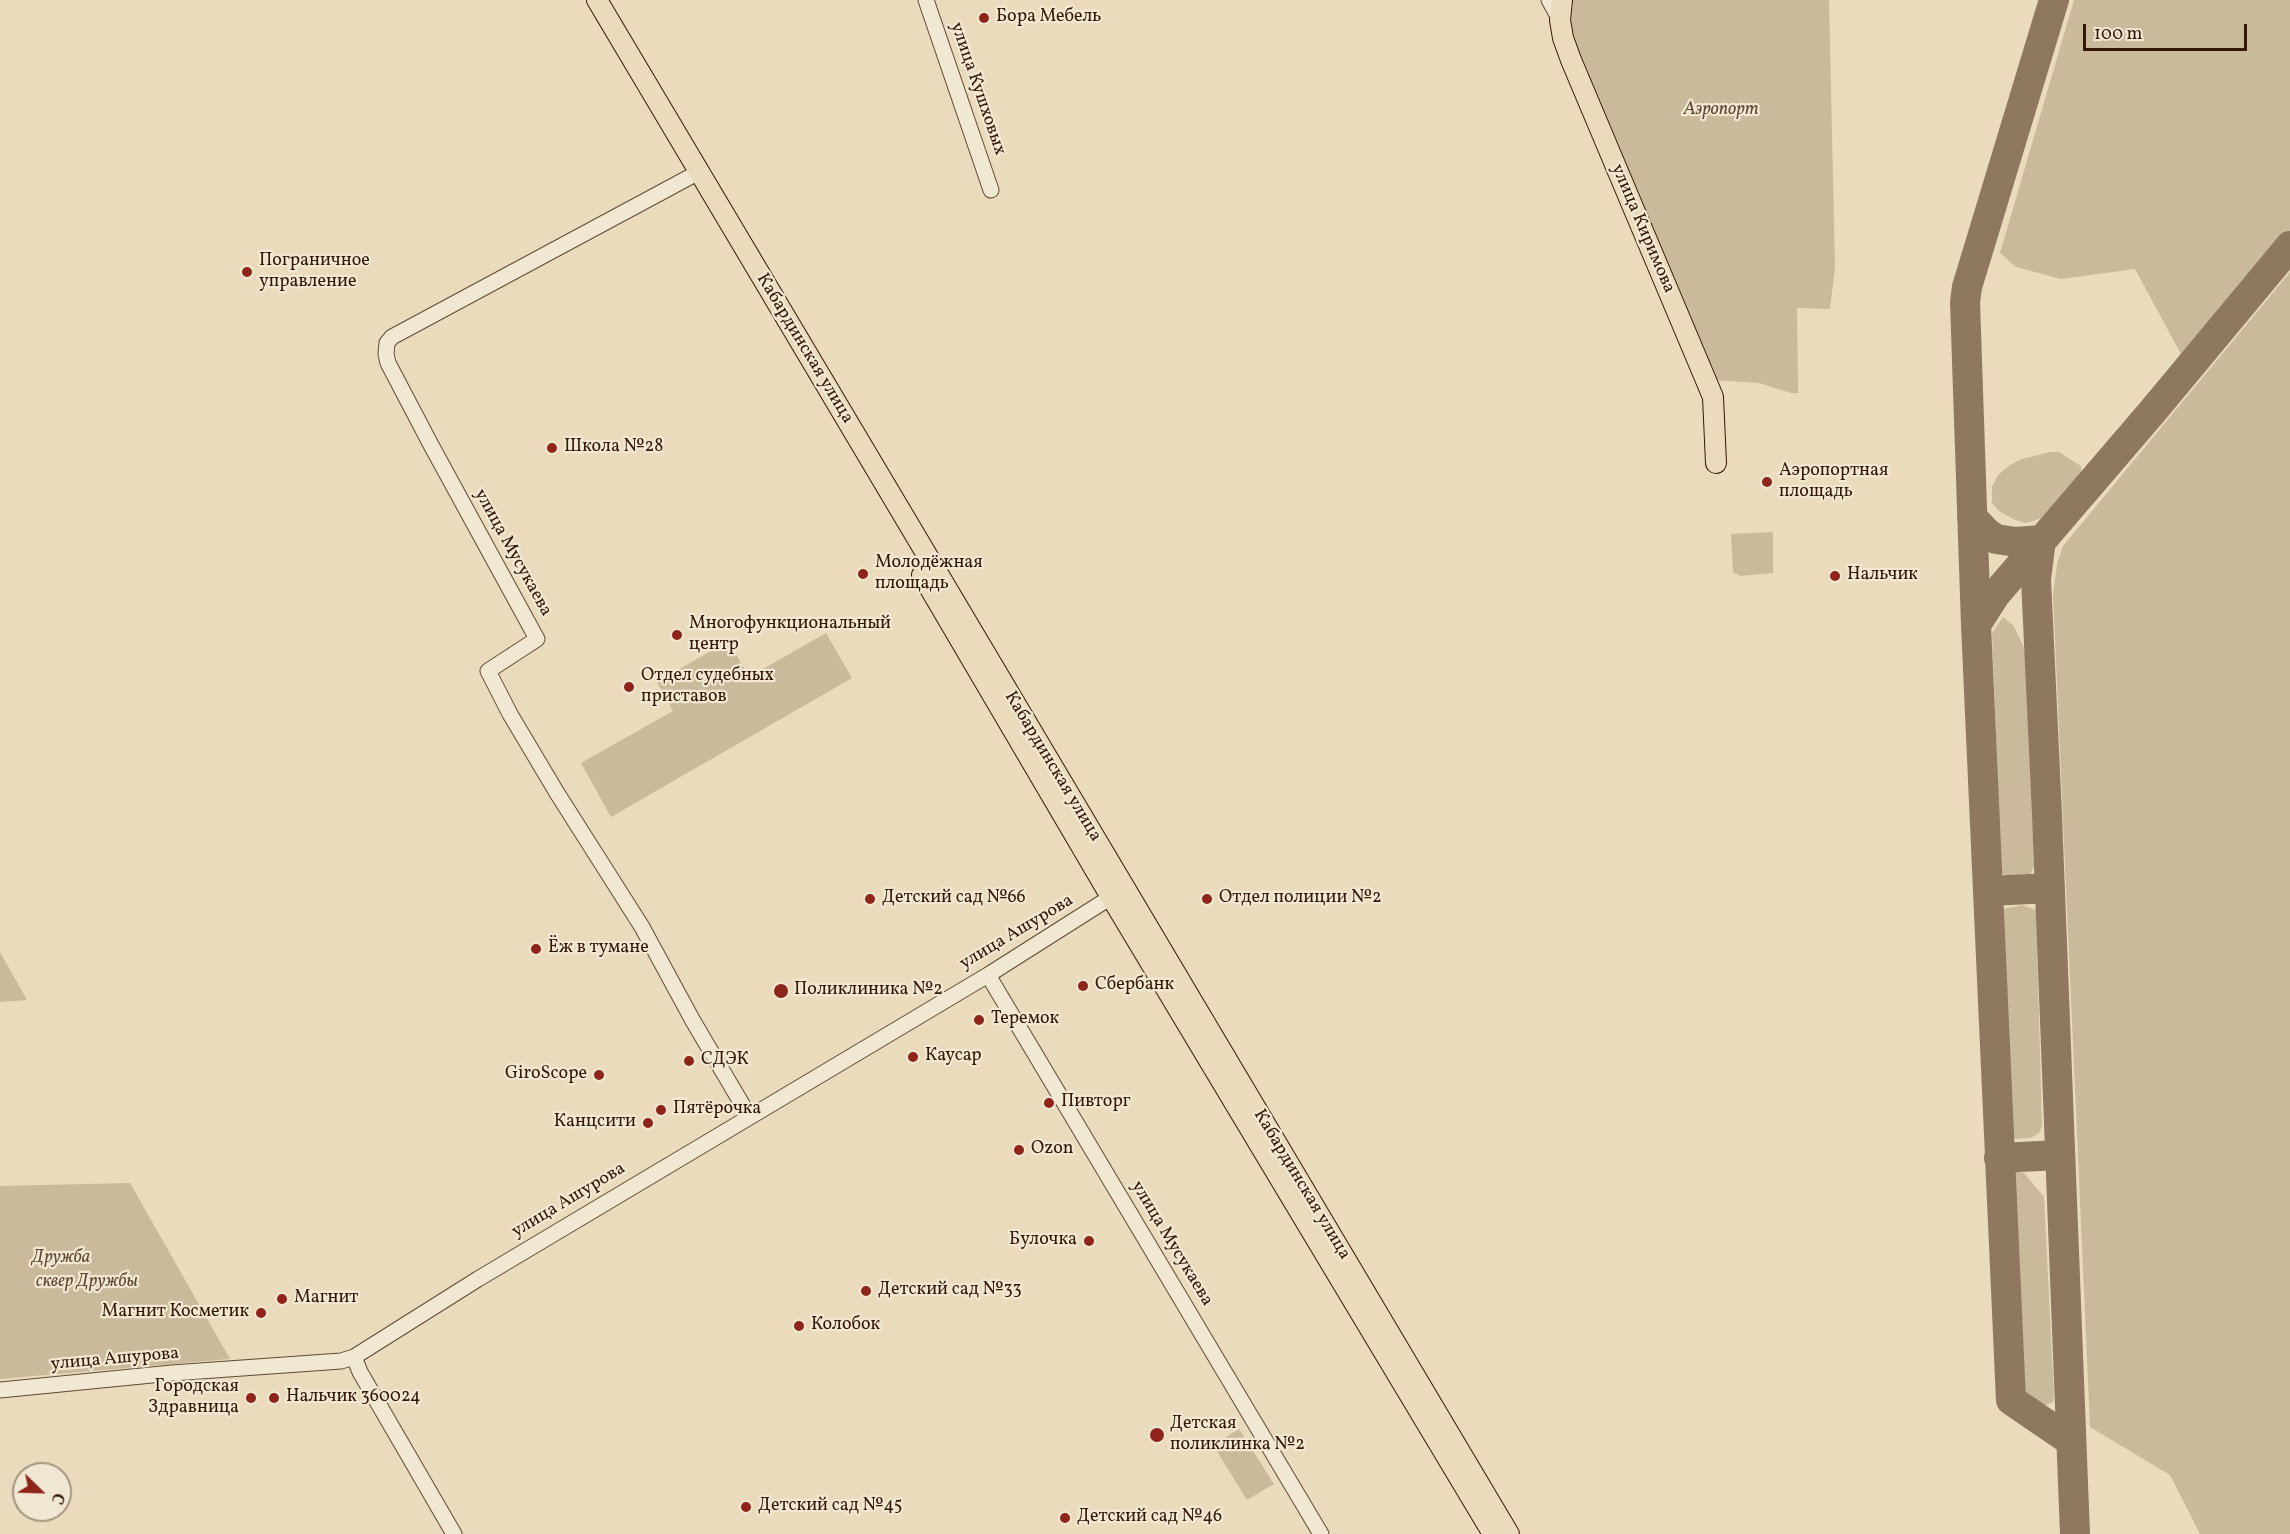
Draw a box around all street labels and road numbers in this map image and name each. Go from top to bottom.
street label: улица Кушховых [944,20,1010,158]
street label: улица Киримова [1605,161,1679,297]
street label: Кабардинская улица [751,270,857,428]
street label: улица Мусукаева [468,486,556,620]
street label: Кабардинская улица [999,688,1105,846]
street label: улица Ашурова [956,891,1078,975]
street label: Кабардинская улица [1248,1106,1354,1264]
street label: улица Ашурова [508,1159,630,1243]
street label: улица Мусукаева [1125,1178,1217,1310]
street label: улица Ашурова [50,1344,180,1376]

